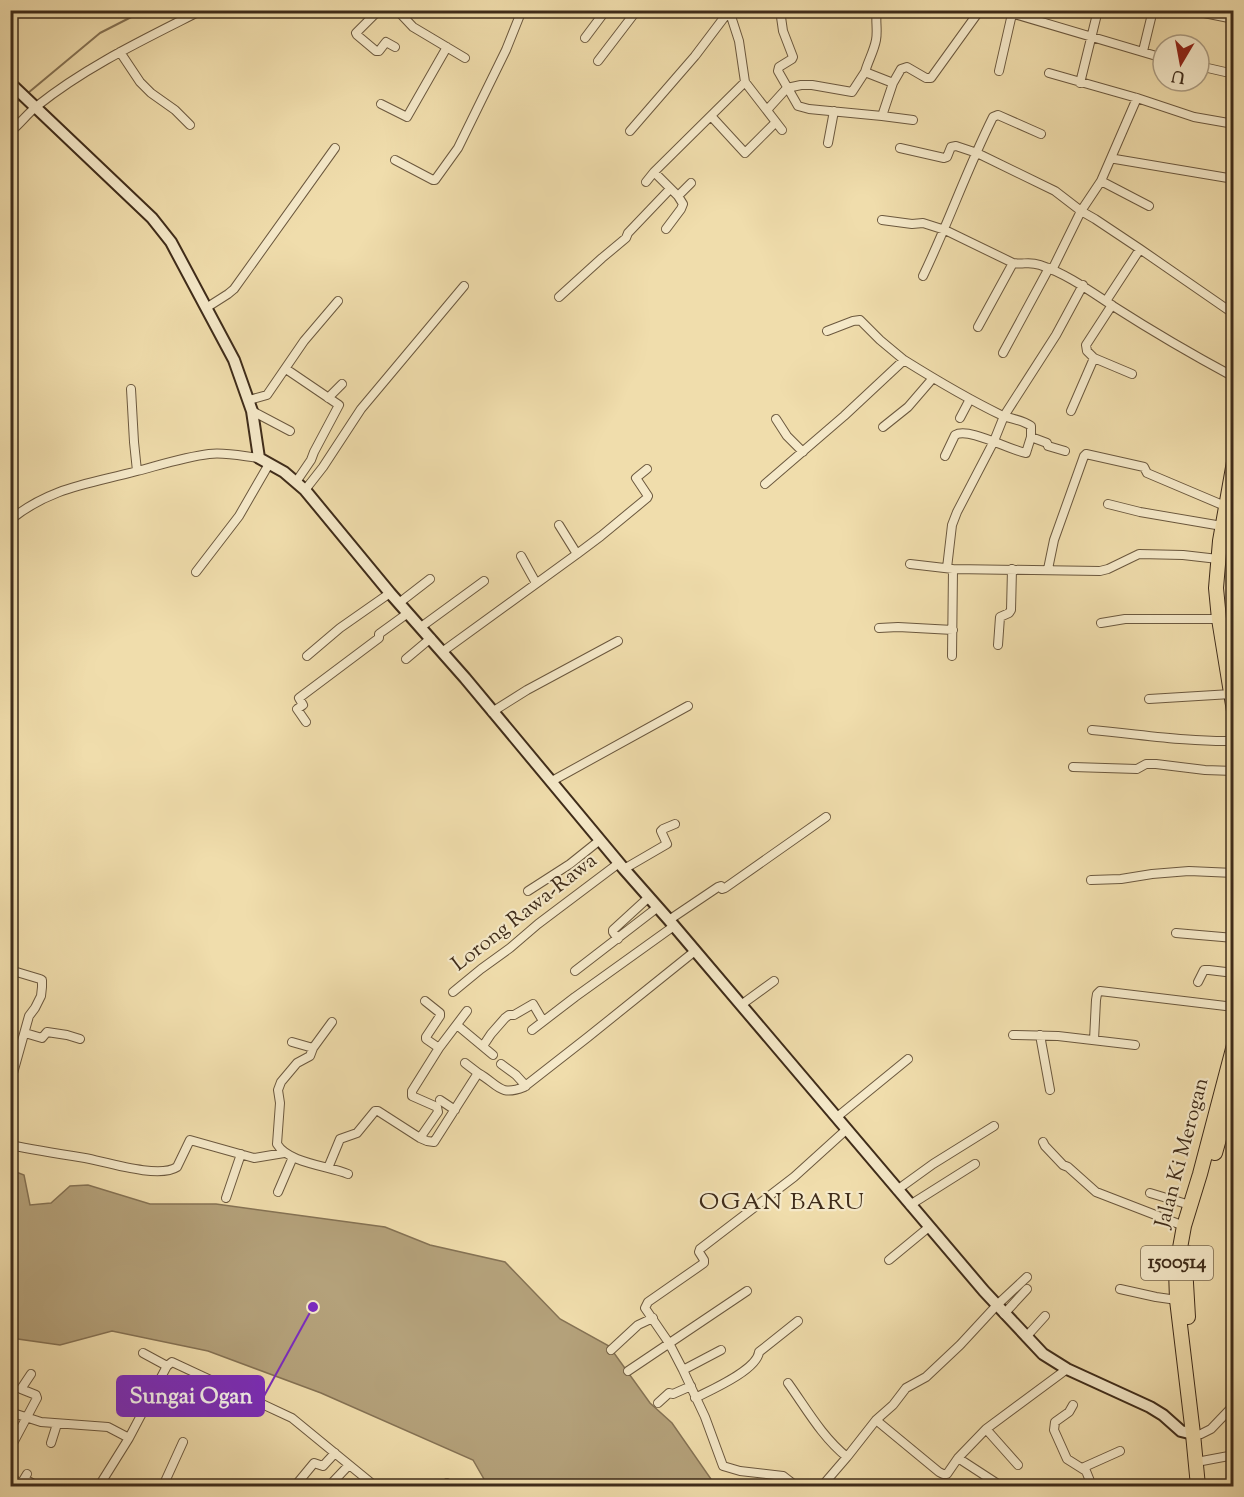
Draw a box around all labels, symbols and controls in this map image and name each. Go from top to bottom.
north arrow [1151,33,1211,93]
text: U [1169,63,1187,88]
street label: Lorong Rawa-Rawa [446,847,604,979]
street label: Jalan Ki Merogan [1148,1075,1217,1232]
district label: OGAN BARU [699,1186,865,1220]
road number: 1500514 [1141,1246,1213,1280]
callout: Sungai Ogan [117,1376,264,1416]
text: Sungai Ogan [129,1382,253,1414]

